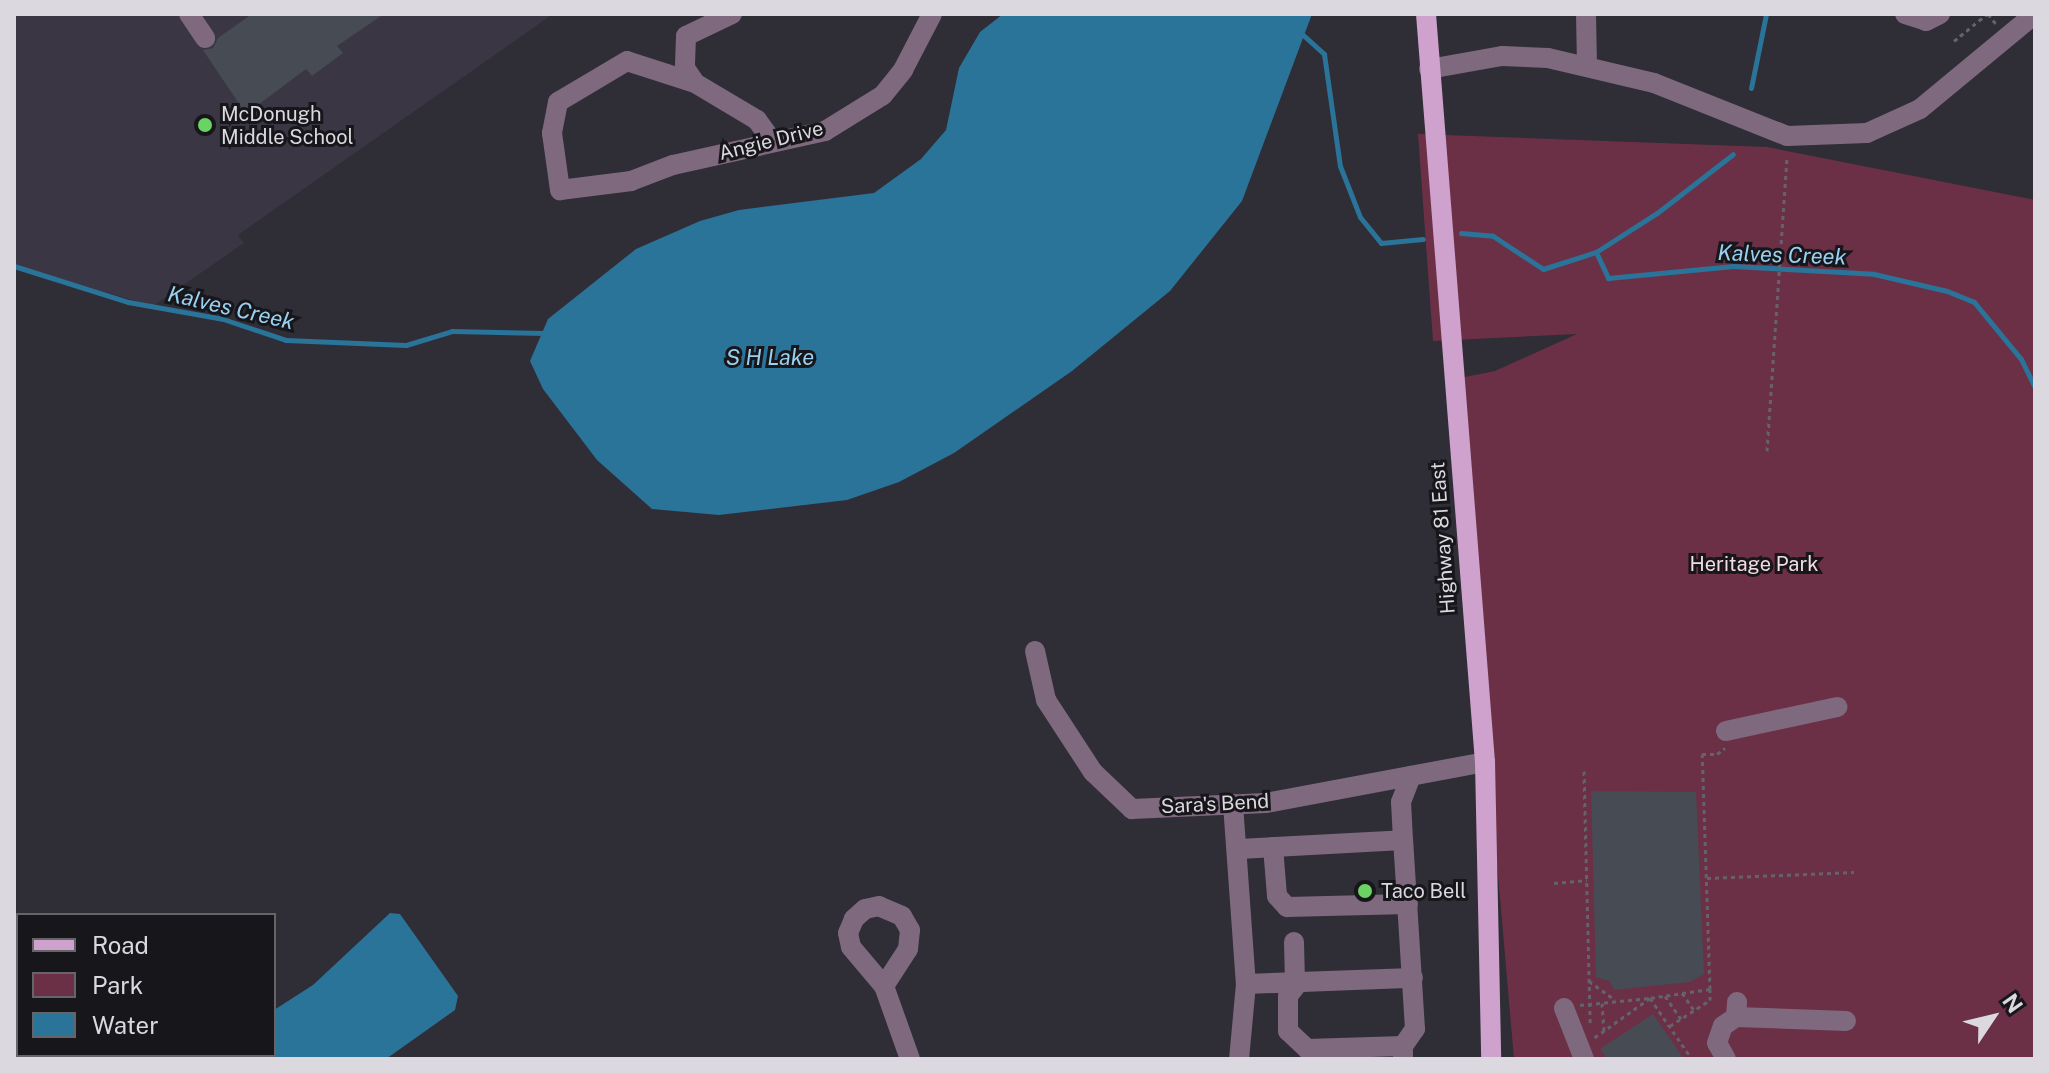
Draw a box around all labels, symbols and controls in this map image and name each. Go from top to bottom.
place label: McDonugh Middle School [221,102,354,149]
marker: McDonugh Middle School [196,116,214,134]
street label: Angie Drive [716,116,826,166]
water label: Kalves Creek [1717,240,1847,270]
water label: Kalves Creek [165,281,297,335]
water label: S H Lake [726,345,814,371]
street label: Highway 81 East [1426,461,1460,615]
park label: Heritage Park [1689,552,1819,576]
street label: Sara's Bend [1160,789,1270,819]
place label: Taco Bell [1381,879,1466,903]
marker: Taco Bell [1356,882,1374,900]
legend [16,913,276,1057]
text: Road [92,931,149,959]
text: Park [92,971,143,999]
north arrow [1953,977,2033,1057]
text: N [1997,989,2028,1018]
text: Water [92,1011,159,1039]

